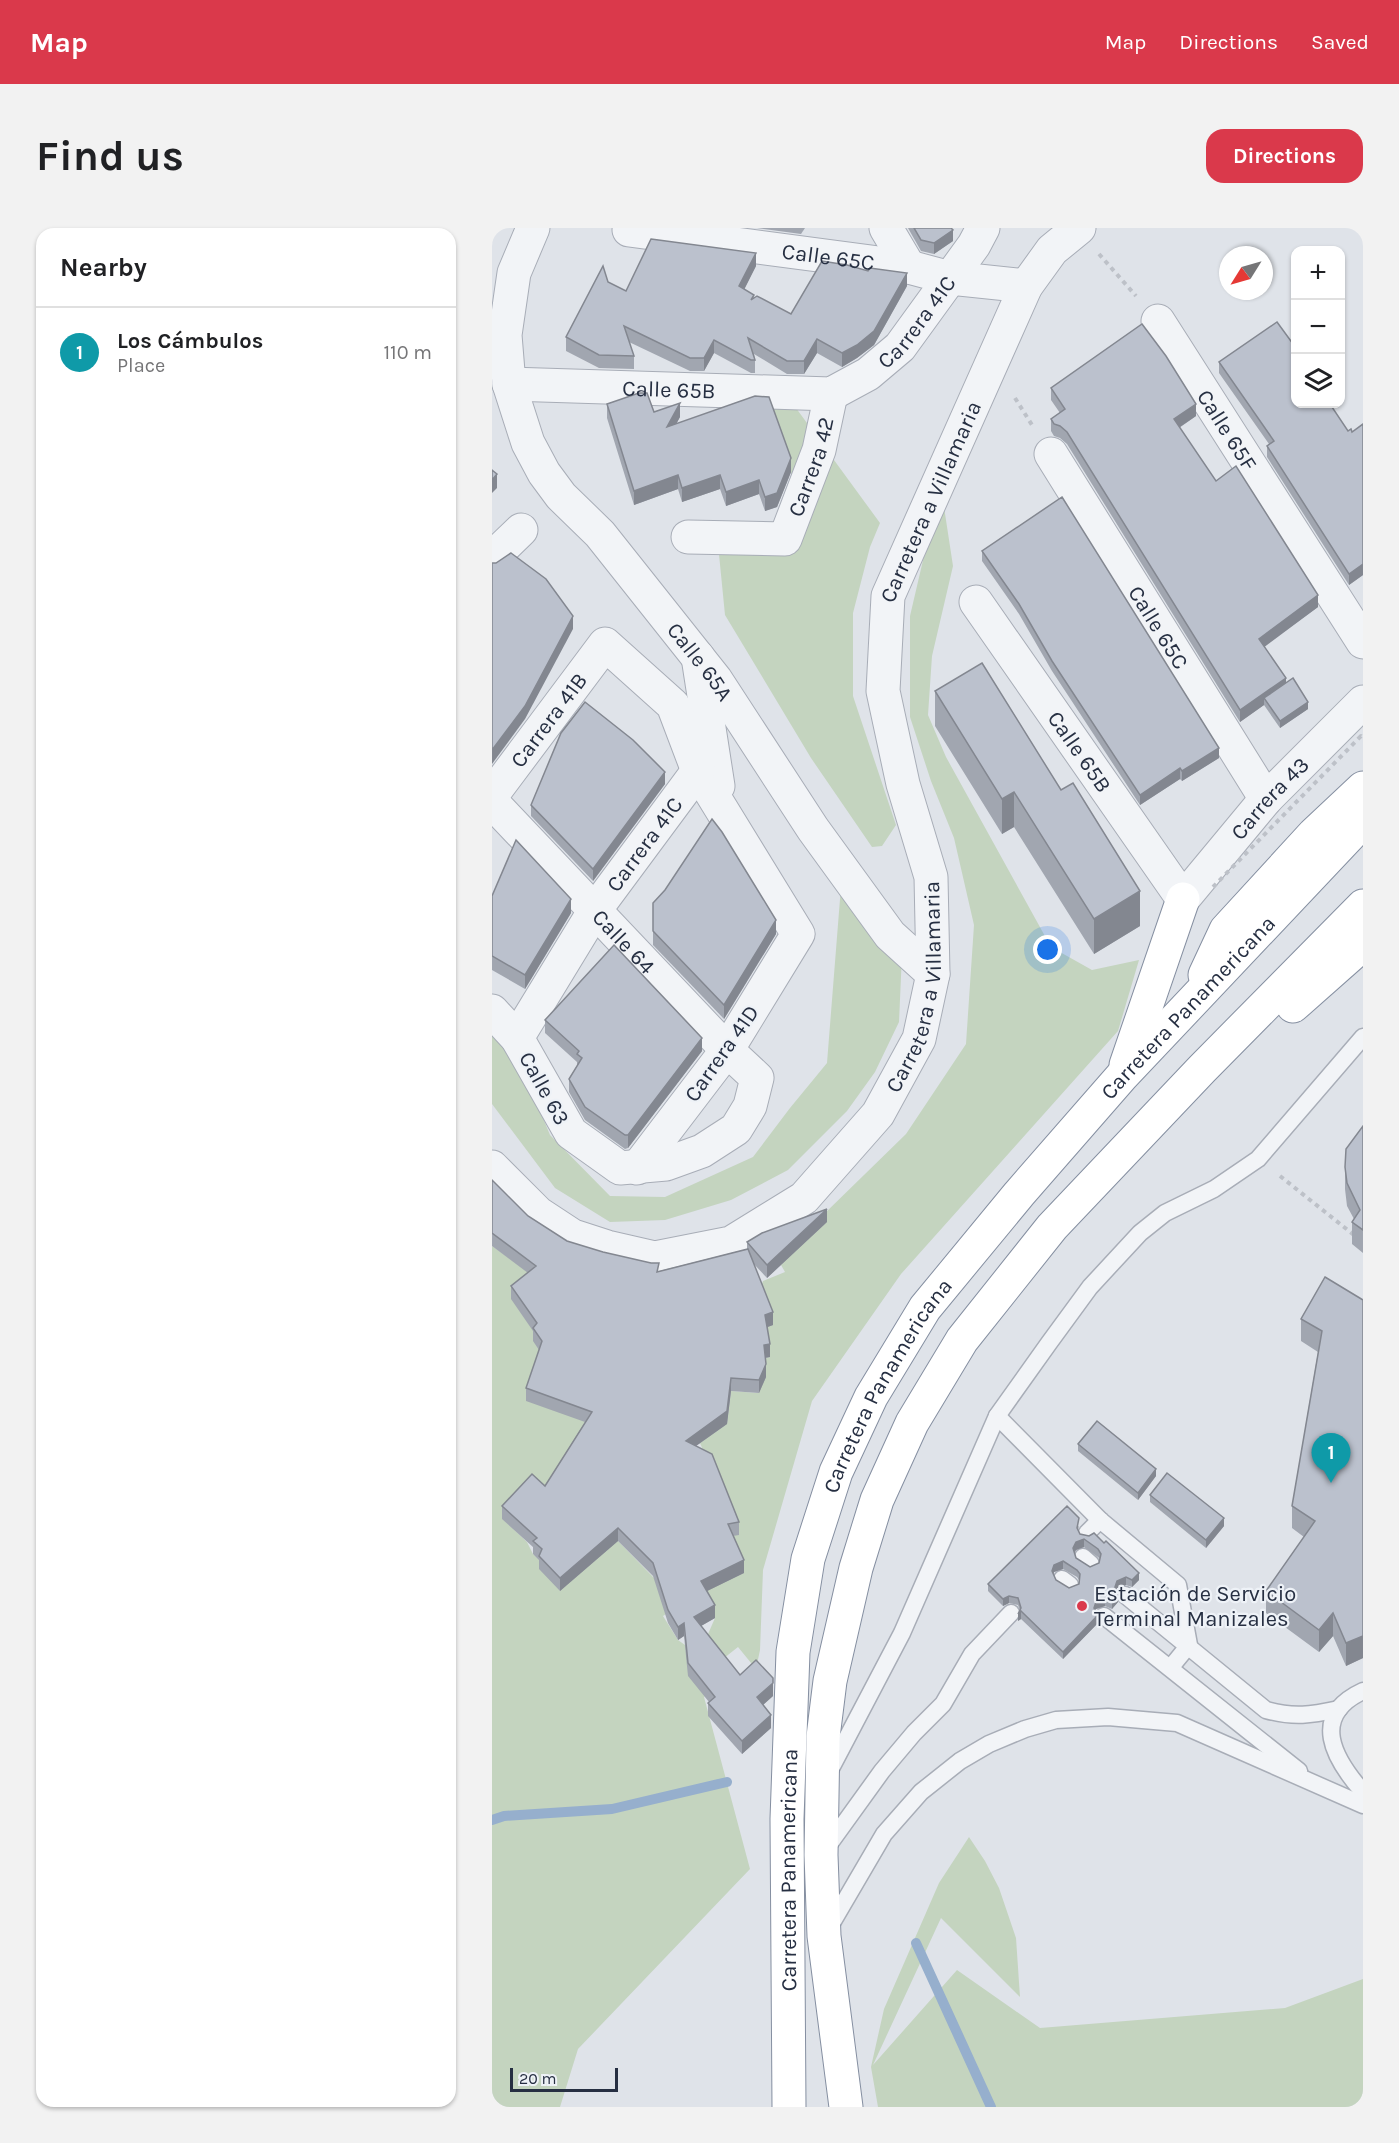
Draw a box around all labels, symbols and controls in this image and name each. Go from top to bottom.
text: Map [30,26,88,59]
text: Map [1105,30,1146,54]
text: Directions [1179,30,1278,54]
text: Saved [1311,30,1369,54]
button: Directions [1206,129,1363,183]
text: Find us [36,131,184,181]
street label: Calle 65C [780,238,876,276]
north arrow [1219,246,1273,300]
map controls [1291,246,1345,408]
button: + [1291,246,1345,300]
text: Nearby [60,252,147,283]
street label: Carrera 41C [873,271,962,374]
button: − [1291,300,1345,354]
text: Los Cámbulos [117,328,263,354]
text: 1 [76,341,83,364]
text: 110 m [383,341,432,364]
text: Place [117,354,165,377]
button: layers [1291,354,1345,408]
street label: Calle 65B [622,376,716,404]
street label: Calle 65F [1191,385,1262,476]
street label: Carretera a Villamaria [875,397,987,607]
street label: Carrera 42 [783,415,840,520]
street label: Calle 65C [1122,581,1194,674]
street label: Calle 65A [661,618,738,706]
street label: Carrera 41B [505,668,593,773]
street label: Calle 65B [1042,706,1117,798]
street label: Carrera 43 [1226,752,1315,845]
street label: Carrera 41C [601,792,688,897]
street label: Carretera a Villamaria [880,881,947,1097]
street label: Calle 64 [587,904,660,980]
street label: Carretera Panamericana [1096,910,1281,1105]
your location [1033,935,1062,964]
street label: Carrera 41D [679,1000,765,1107]
street label: Calle 63 [513,1047,575,1130]
street label: Carretera Panamericana [818,1274,958,1496]
pin: 1 [1312,1434,1350,1483]
place label: Estación de Servicio Terminal Manizales [1094,1581,1296,1632]
marker: Estación de Servicio Terminal Manizales [1075,1599,1089,1613]
street label: Carretera Panamericana [775,1748,804,1991]
scale bar [510,2065,618,2092]
text: 20 m [519,2069,557,2088]

